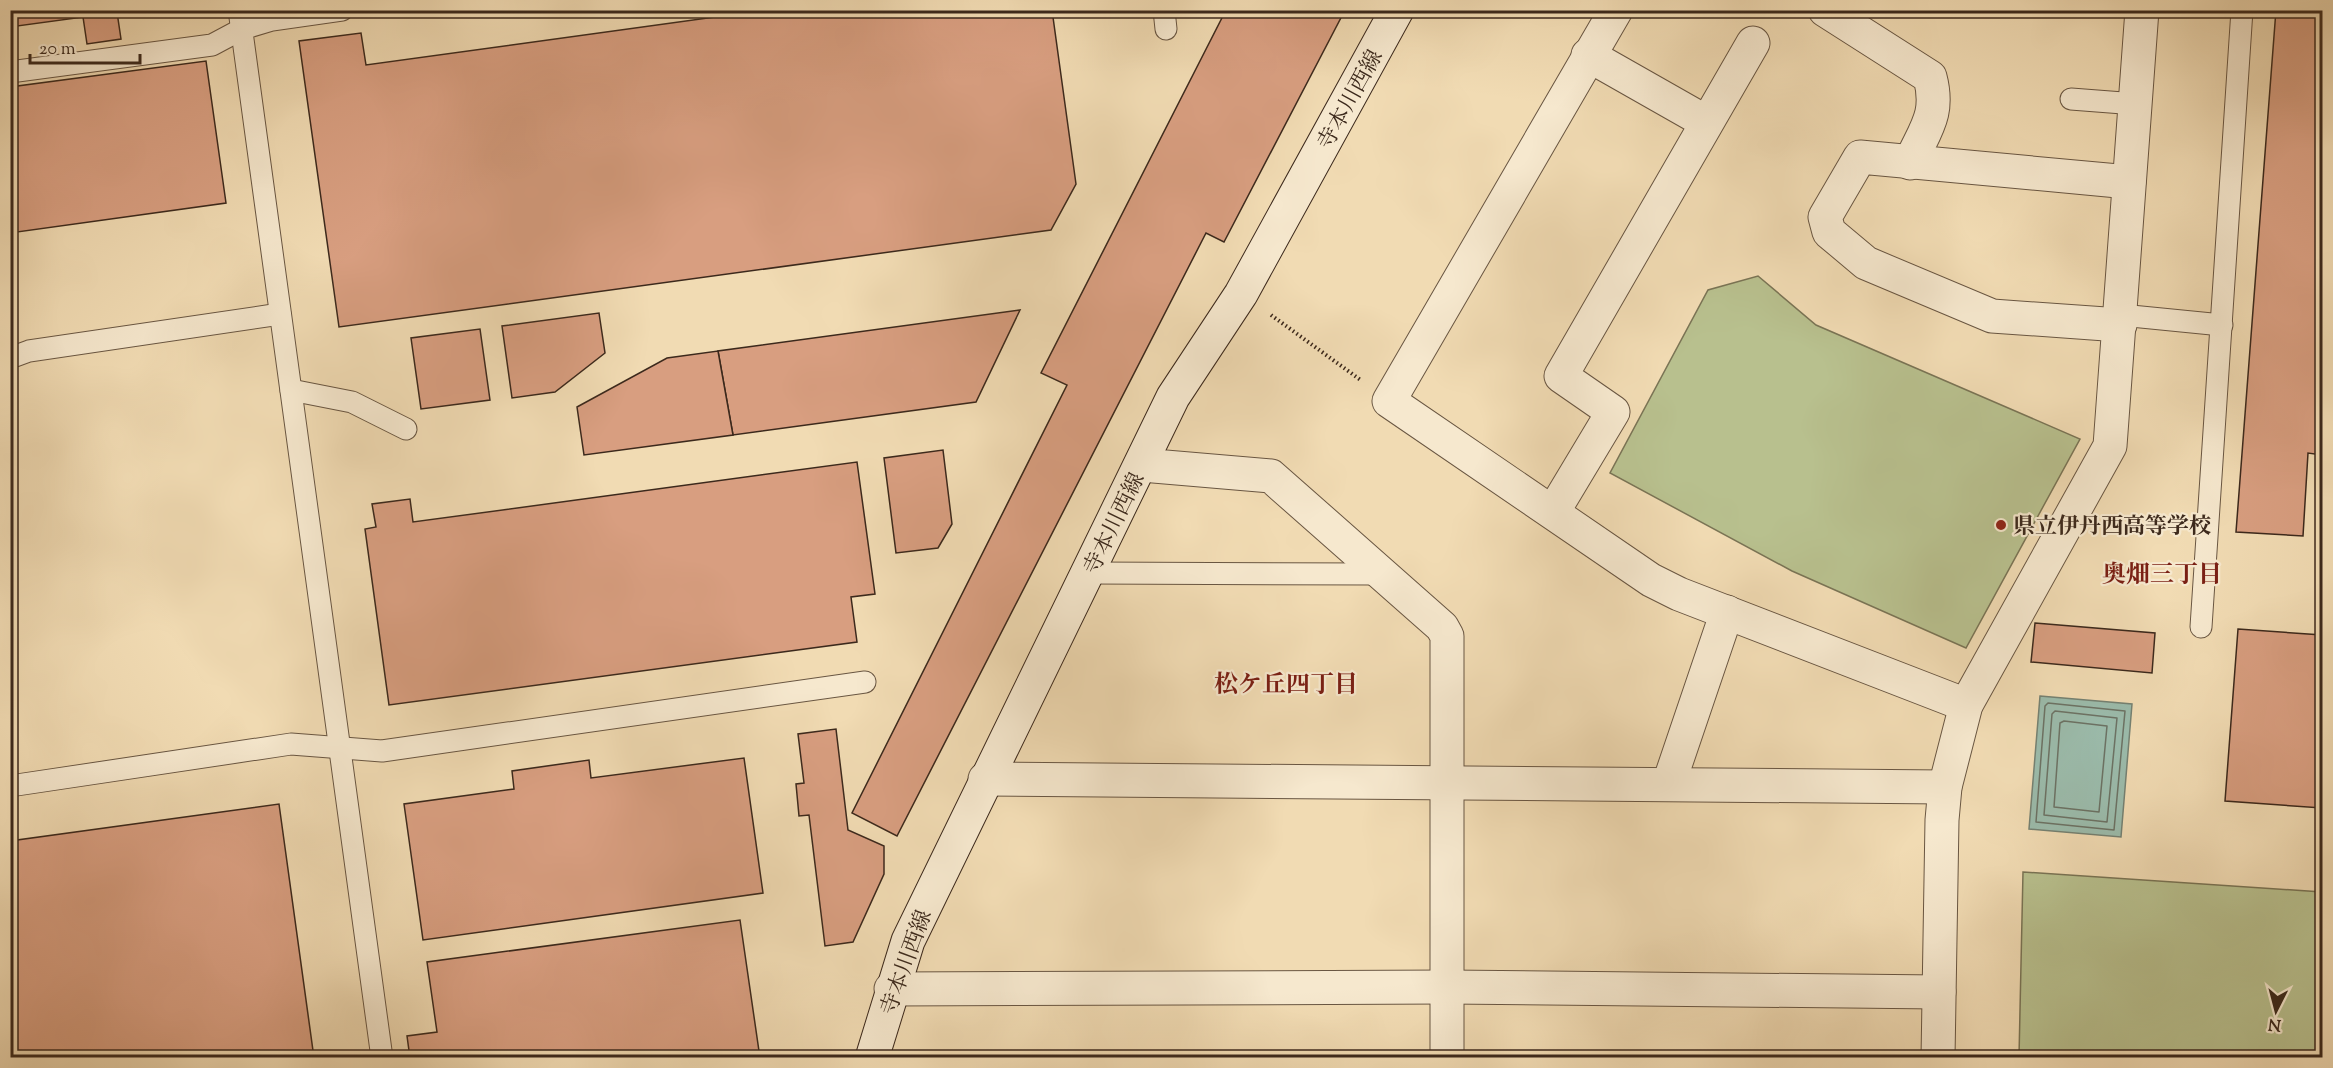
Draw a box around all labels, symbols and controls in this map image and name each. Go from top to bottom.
scale bar [30,27,140,65]
text: 20 m [39,37,76,63]
street label: 寺本川西線 [1311,45,1392,156]
street label: 寺本川西線 [1077,468,1154,581]
place label: 県立伊丹西高等学校 [2013,512,2211,544]
marker: 県立伊丹西高等学校 [1994,518,2008,532]
district label: 奥畑三丁目 [2102,559,2222,593]
district label: 松ケ丘四丁目 [1214,669,1358,703]
street label: 寺本川西線 [874,906,942,1020]
north arrow [2246,981,2306,1041]
text: N [2267,1011,2282,1036]

